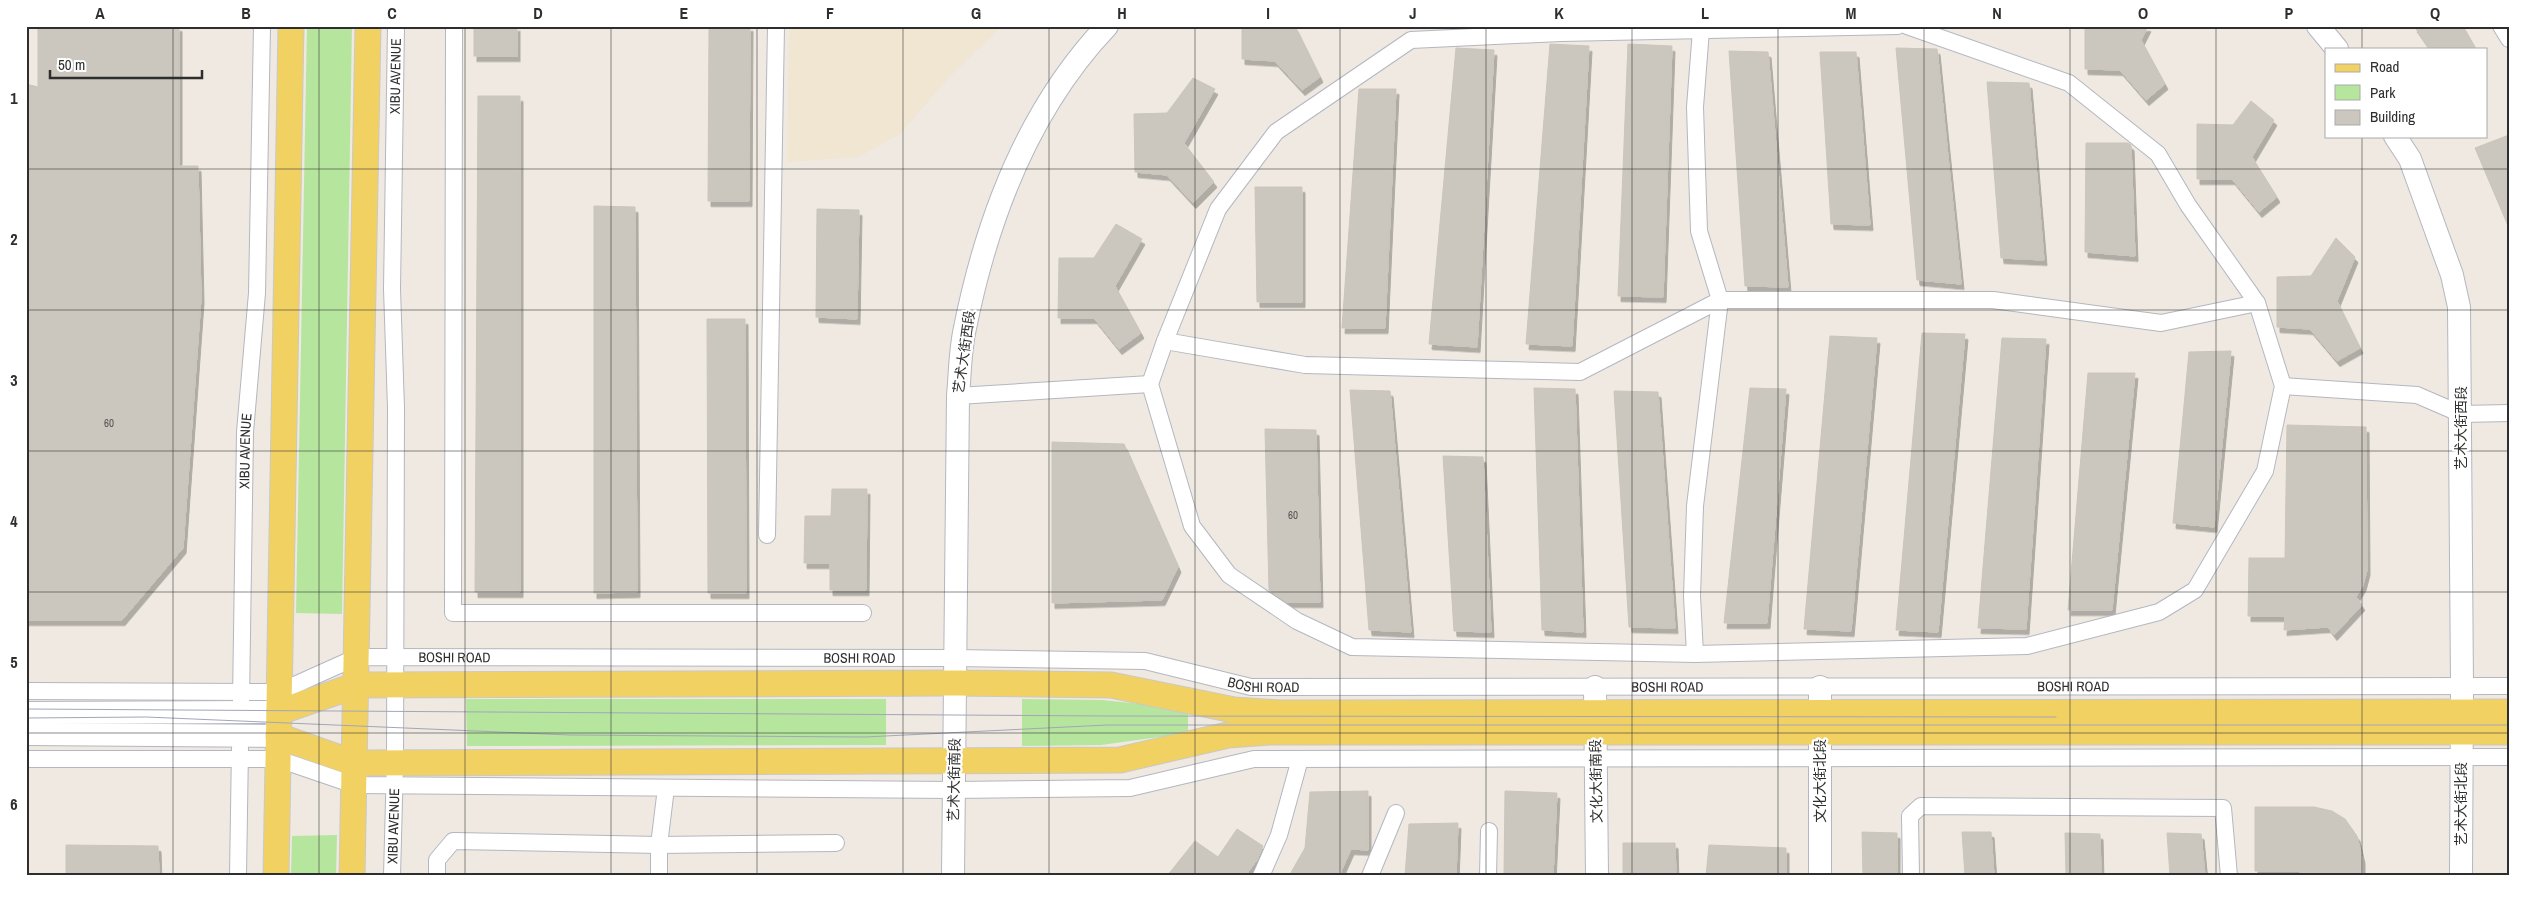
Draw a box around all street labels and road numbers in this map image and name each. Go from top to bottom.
street label: XIBU AVENUE [386,38,405,114]
street label: 艺术大街西段 [949,309,979,395]
street label: 艺术大街西段 [2452,386,2470,470]
street label: XIBU AVENUE [235,412,256,489]
street label: BOSHI ROAD [418,648,491,666]
street label: BOSHI ROAD [823,649,896,667]
street label: BOSHI ROAD [1226,673,1299,696]
street label: BOSHI ROAD [2037,677,2109,695]
street label: BOSHI ROAD [1631,678,1703,696]
street label: 艺术大街南段 [944,738,964,822]
street label: 文化大街南段 [1586,739,1606,823]
street label: 文化大街北段 [1811,739,1829,823]
street label: 艺术大街北段 [2452,762,2470,846]
street label: XIBU AVENUE [383,788,403,864]

